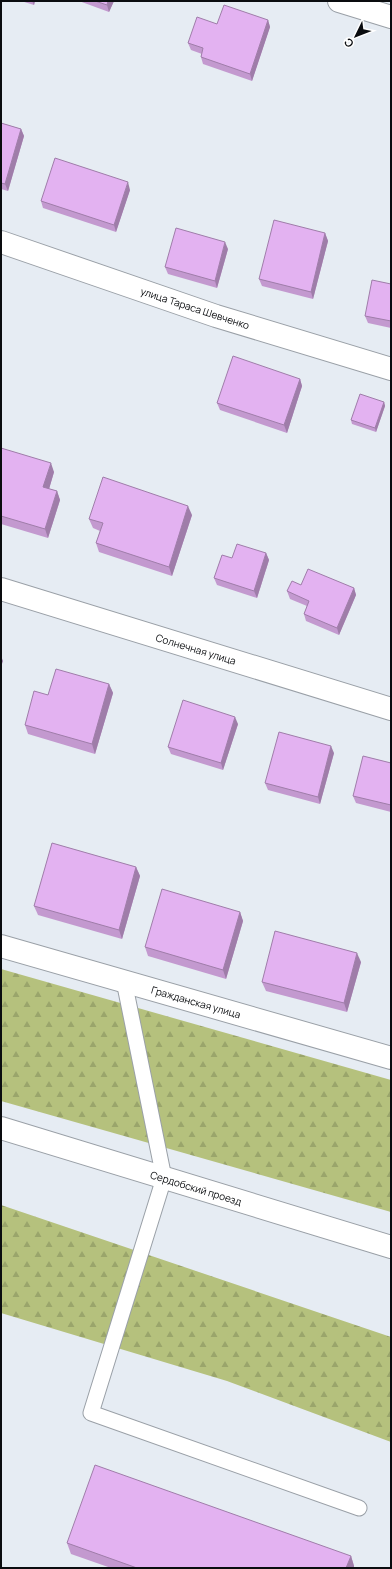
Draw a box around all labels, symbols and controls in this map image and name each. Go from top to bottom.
north arrow [336,16,376,56]
text: С [340,35,357,51]
street label: улица Тараса Шевченко [139,284,251,332]
street label: Солнечная улица [154,630,238,668]
street label: Гражданская улица [150,983,242,1021]
street label: Сердобский проезд [149,1167,243,1209]

